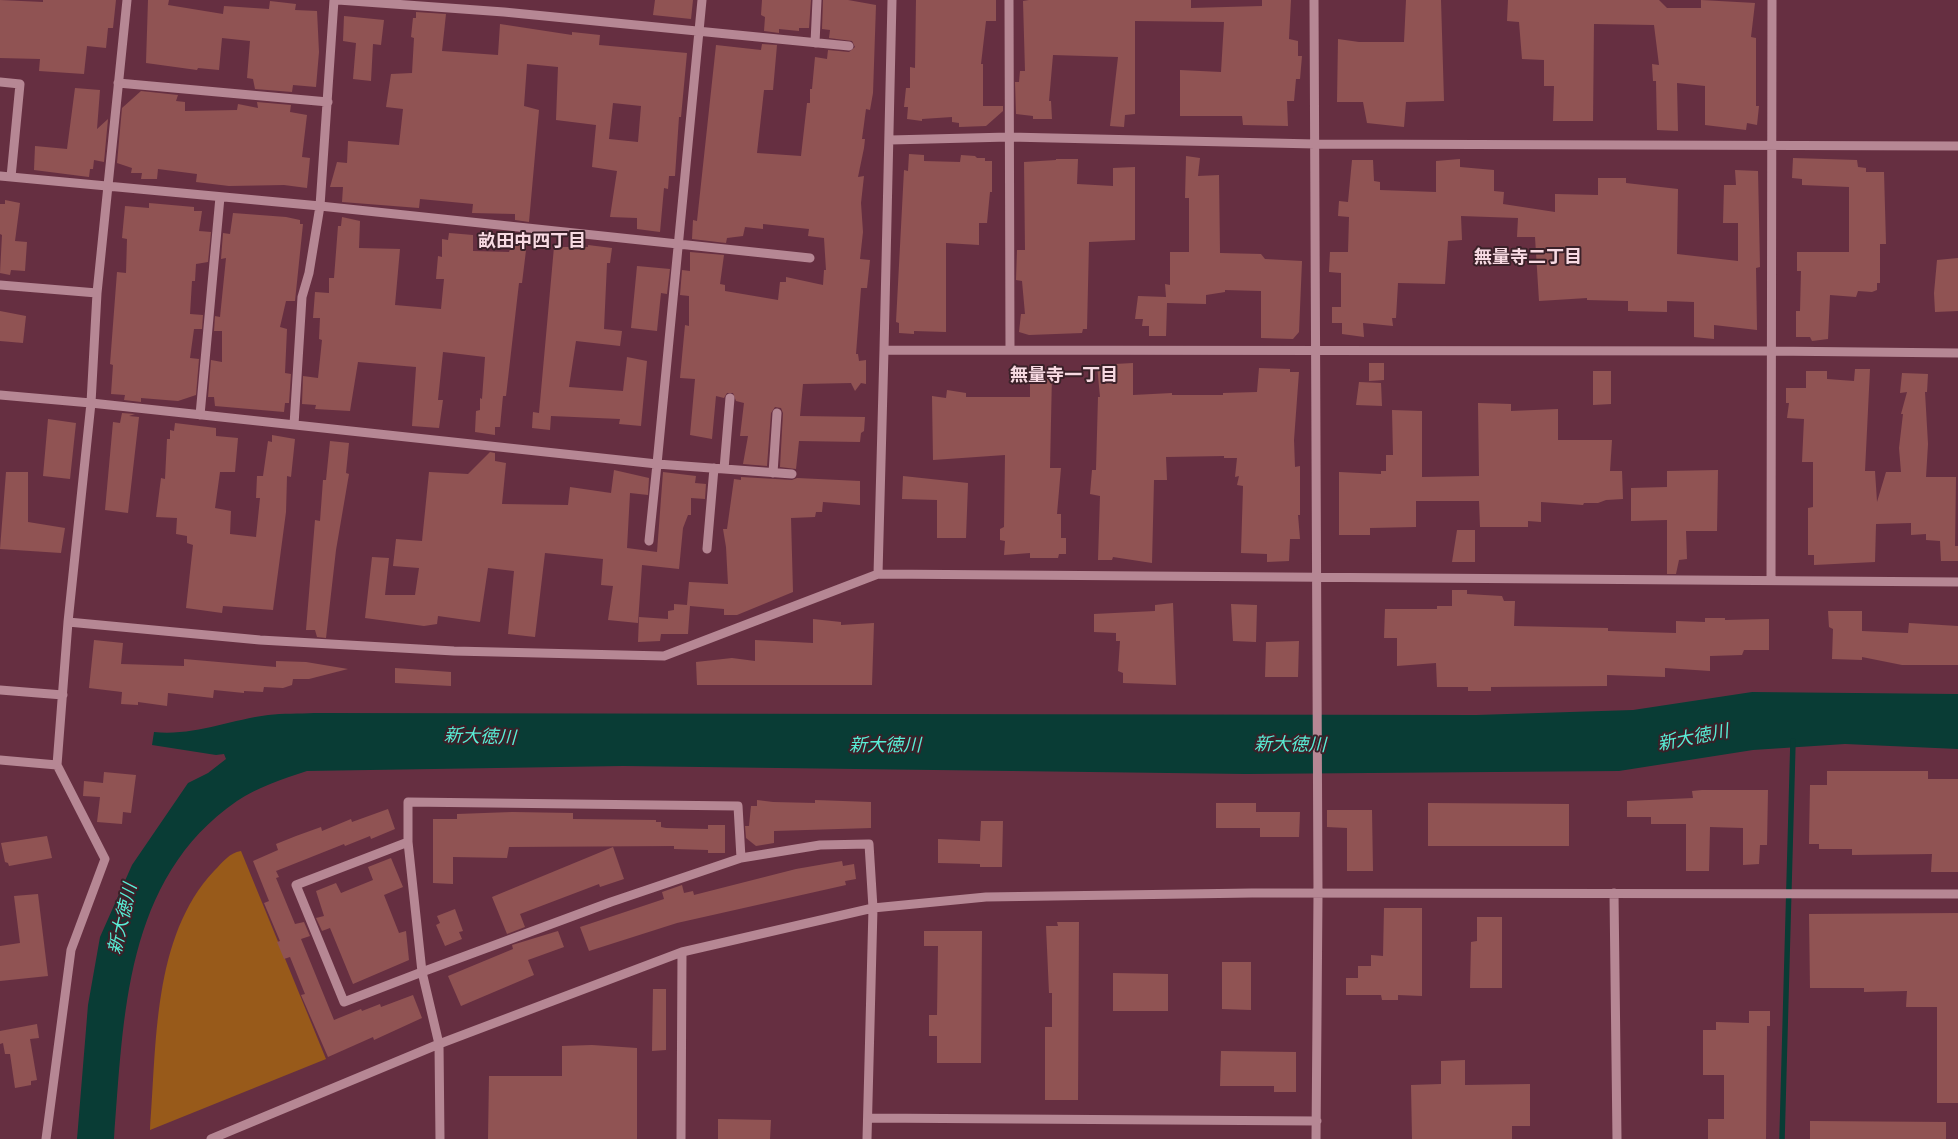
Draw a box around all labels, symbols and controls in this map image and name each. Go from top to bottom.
district label: 畝田中四丁目 [478,231,586,253]
district label: 無量寺二丁目 [1474,247,1582,269]
district label: 無量寺一丁目 [1010,365,1118,387]
water label: 新大徳川 [1656,721,1730,755]
water label: 新大徳川 [444,725,516,749]
water label: 新大徳川 [1254,734,1326,756]
water label: 新大徳川 [849,735,921,757]
water label: 新大徳川 [104,881,142,957]

